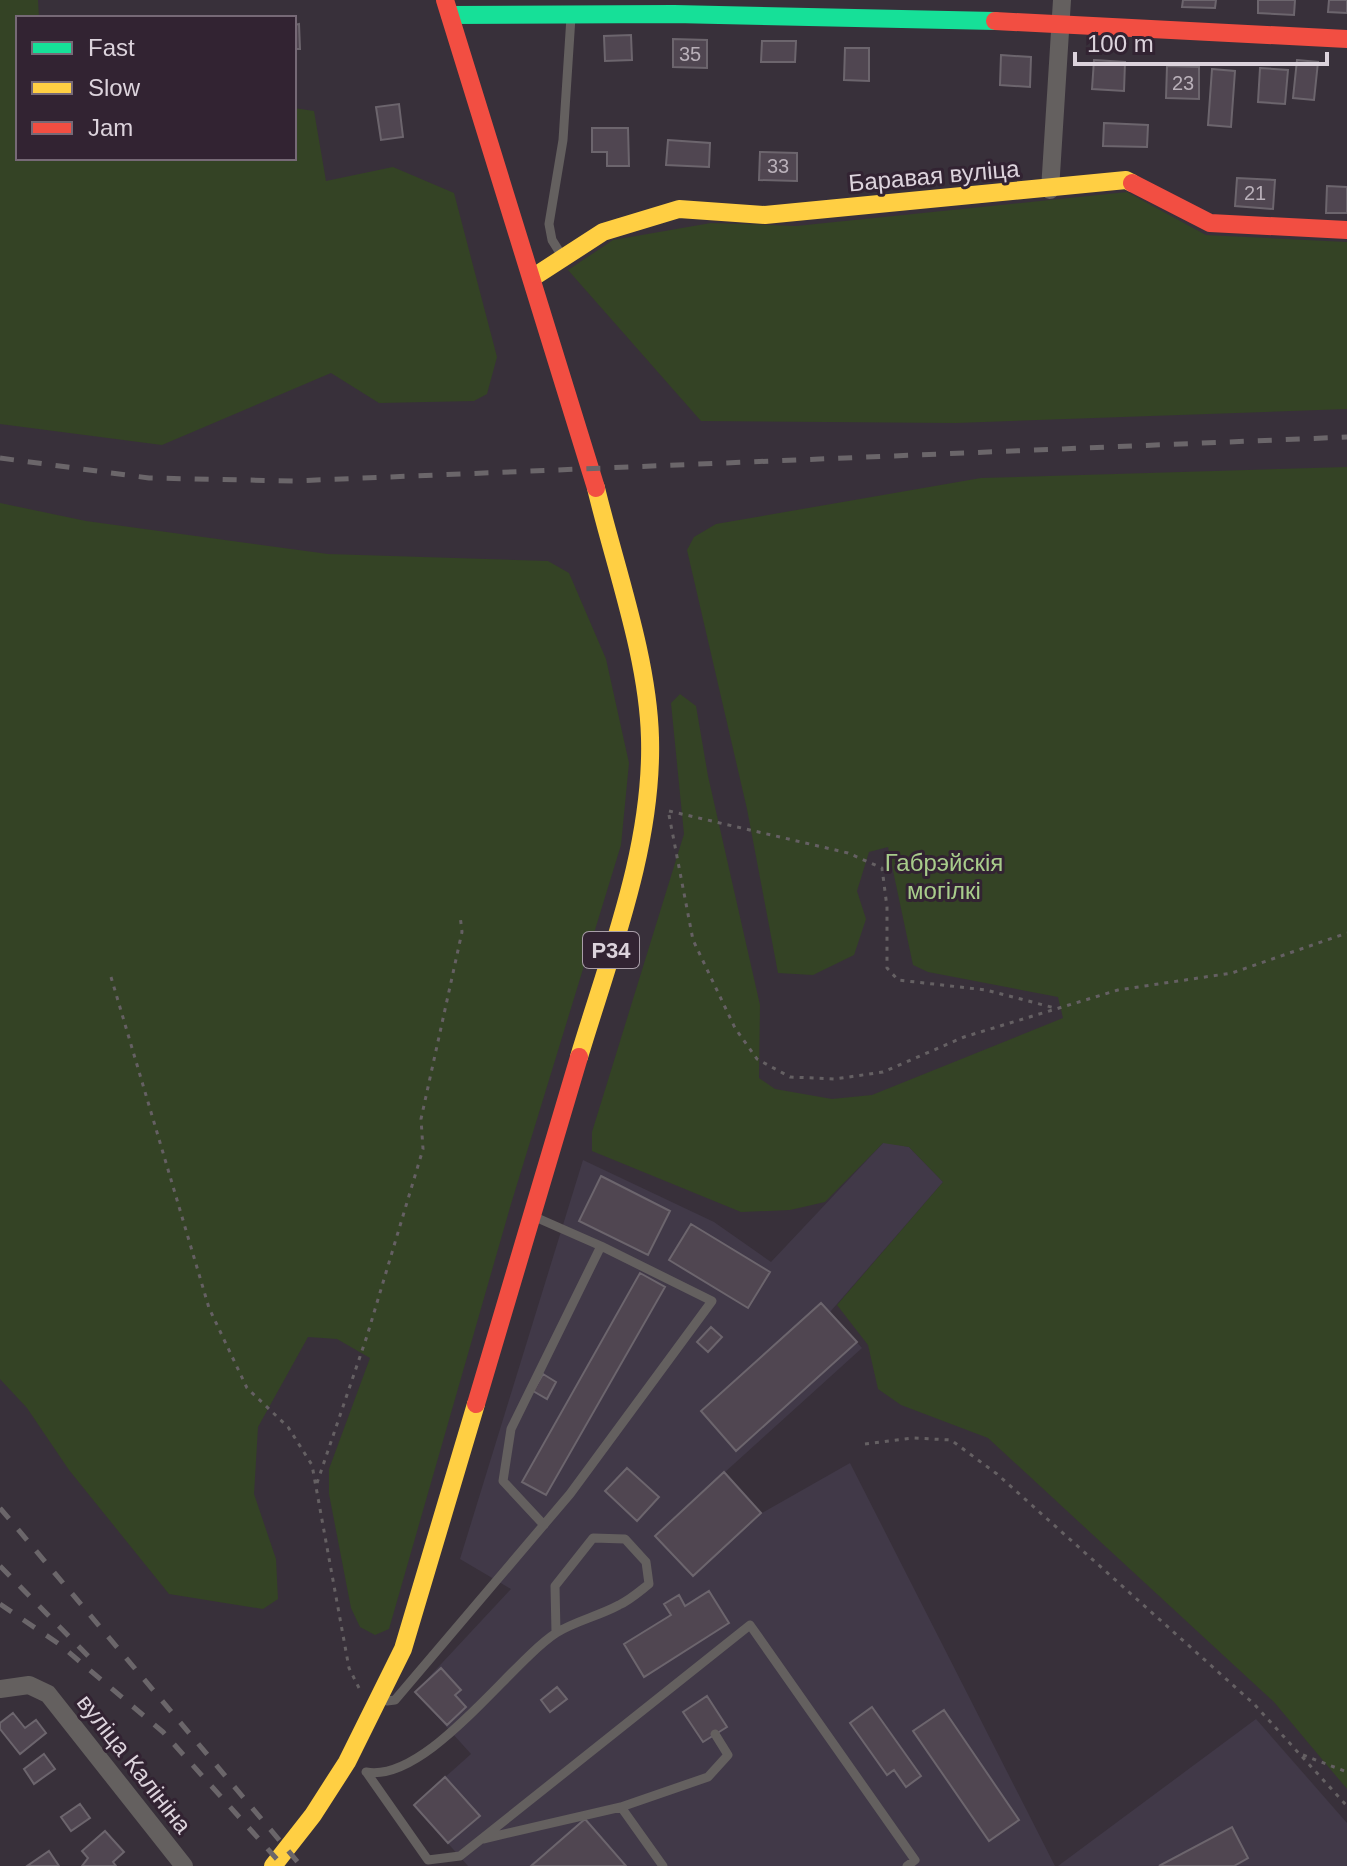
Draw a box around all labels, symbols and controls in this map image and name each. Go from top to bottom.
legend [16,16,296,160]
scale bar [1075,16,1327,66]
text: 100 m [1087,30,1154,57]
text: Fast [88,34,135,61]
house number: 35 [679,43,701,65]
house number: 23 [1172,72,1194,94]
text: Slow [88,74,141,101]
text: Jam [88,114,133,141]
house number: 33 [767,155,789,177]
street label: Баравая вуліца [847,155,1021,196]
house number: 21 [1244,182,1266,204]
park label: Габрэйскія могілкі [885,849,1003,904]
road number: Р34 [583,932,639,968]
street label: вуліца Калініна [72,1689,197,1839]

